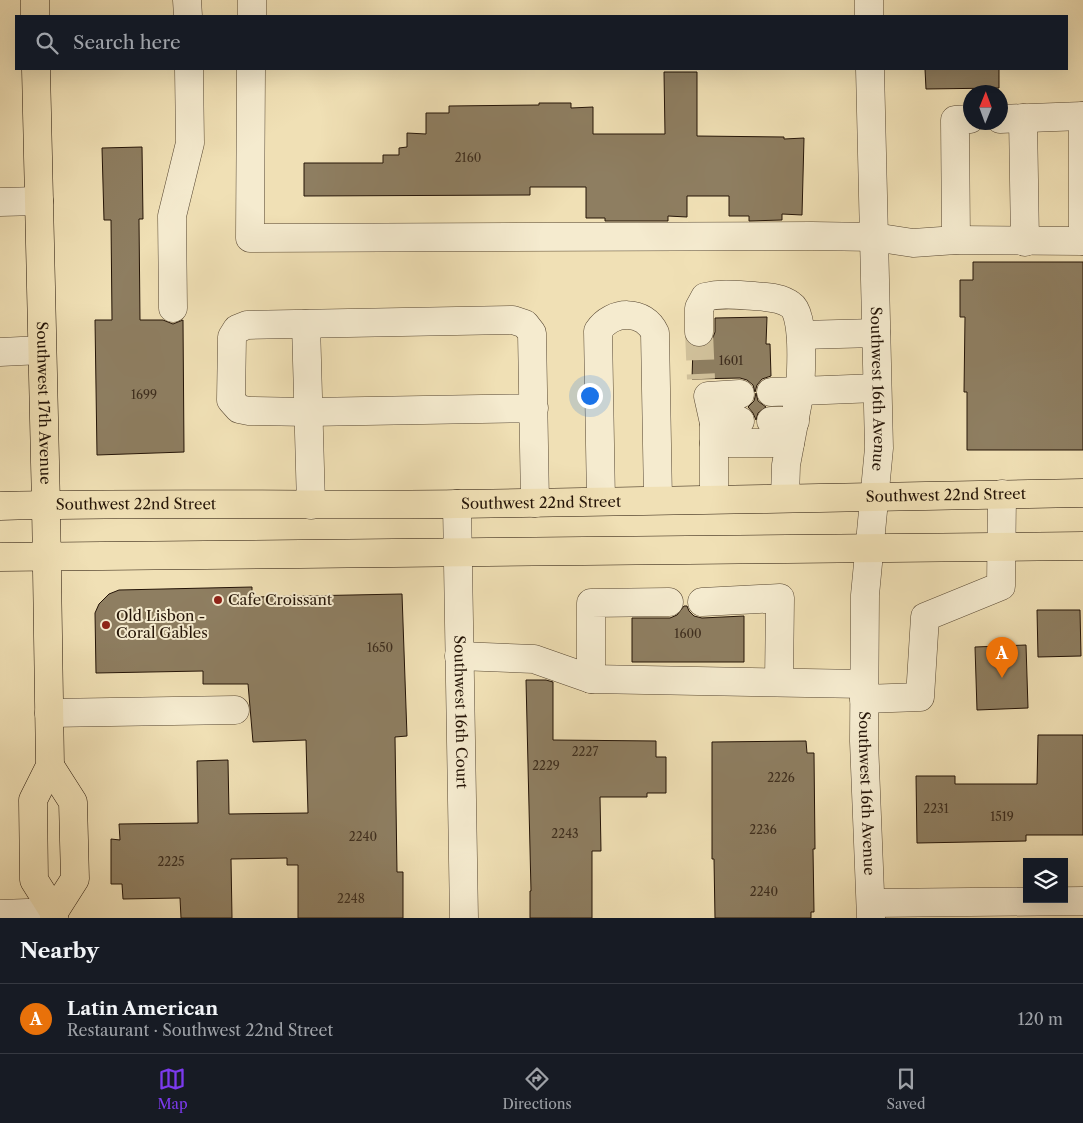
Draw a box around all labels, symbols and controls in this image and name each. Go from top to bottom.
search box [15,15,1068,70]
icon: search [33,29,61,57]
text: Search here [73,31,181,54]
north arrow [963,85,1008,130]
house number: 2160 [455,150,481,165]
street label: Southwest 16th Avenue [867,306,889,472]
street label: Southwest 17th Avenue [33,321,56,485]
house number: 1601 [719,353,743,368]
your location [577,383,603,409]
house number: 1699 [131,387,157,402]
street label: Southwest 22nd Street [865,484,1027,506]
street label: Southwest 22nd Street [461,492,622,513]
street label: Southwest 22nd Street [56,494,217,514]
place label: Cafe Croissant [228,590,333,609]
marker: Cafe Croissant [212,594,224,606]
place label: Old Lisbon - Coral Gables [116,606,208,642]
marker: Old Lisbon - Coral Gables [100,619,112,631]
house number: 1600 [674,626,702,641]
street label: Southwest 16th Court [450,635,472,790]
pin: A [986,637,1018,678]
house number: 1650 [367,640,393,655]
street label: Southwest 16th Avenue [855,711,879,876]
house number: 2227 [572,744,598,759]
house number: 2229 [532,758,560,773]
house number: 2226 [767,770,795,785]
house number: 2231 [923,801,949,816]
house number: 1519 [990,809,1014,824]
house number: 2236 [749,822,777,837]
house number: 2243 [551,826,579,841]
house number: 2240 [349,829,377,844]
house number: 2225 [157,854,185,869]
map controls [1023,858,1068,903]
button: layers [1023,858,1068,903]
house number: 2240 [750,884,778,899]
house number: 2248 [337,891,365,906]
text: Nearby [20,938,99,963]
text: Latin American [67,997,218,1020]
text: A [30,1009,42,1029]
text: 120 m [1018,1009,1063,1029]
text: Restaurant · Southwest 22nd Street [67,1020,333,1040]
tab: Map [157,1065,188,1113]
tab: Directions [502,1065,572,1113]
tab: Saved [887,1065,925,1113]

